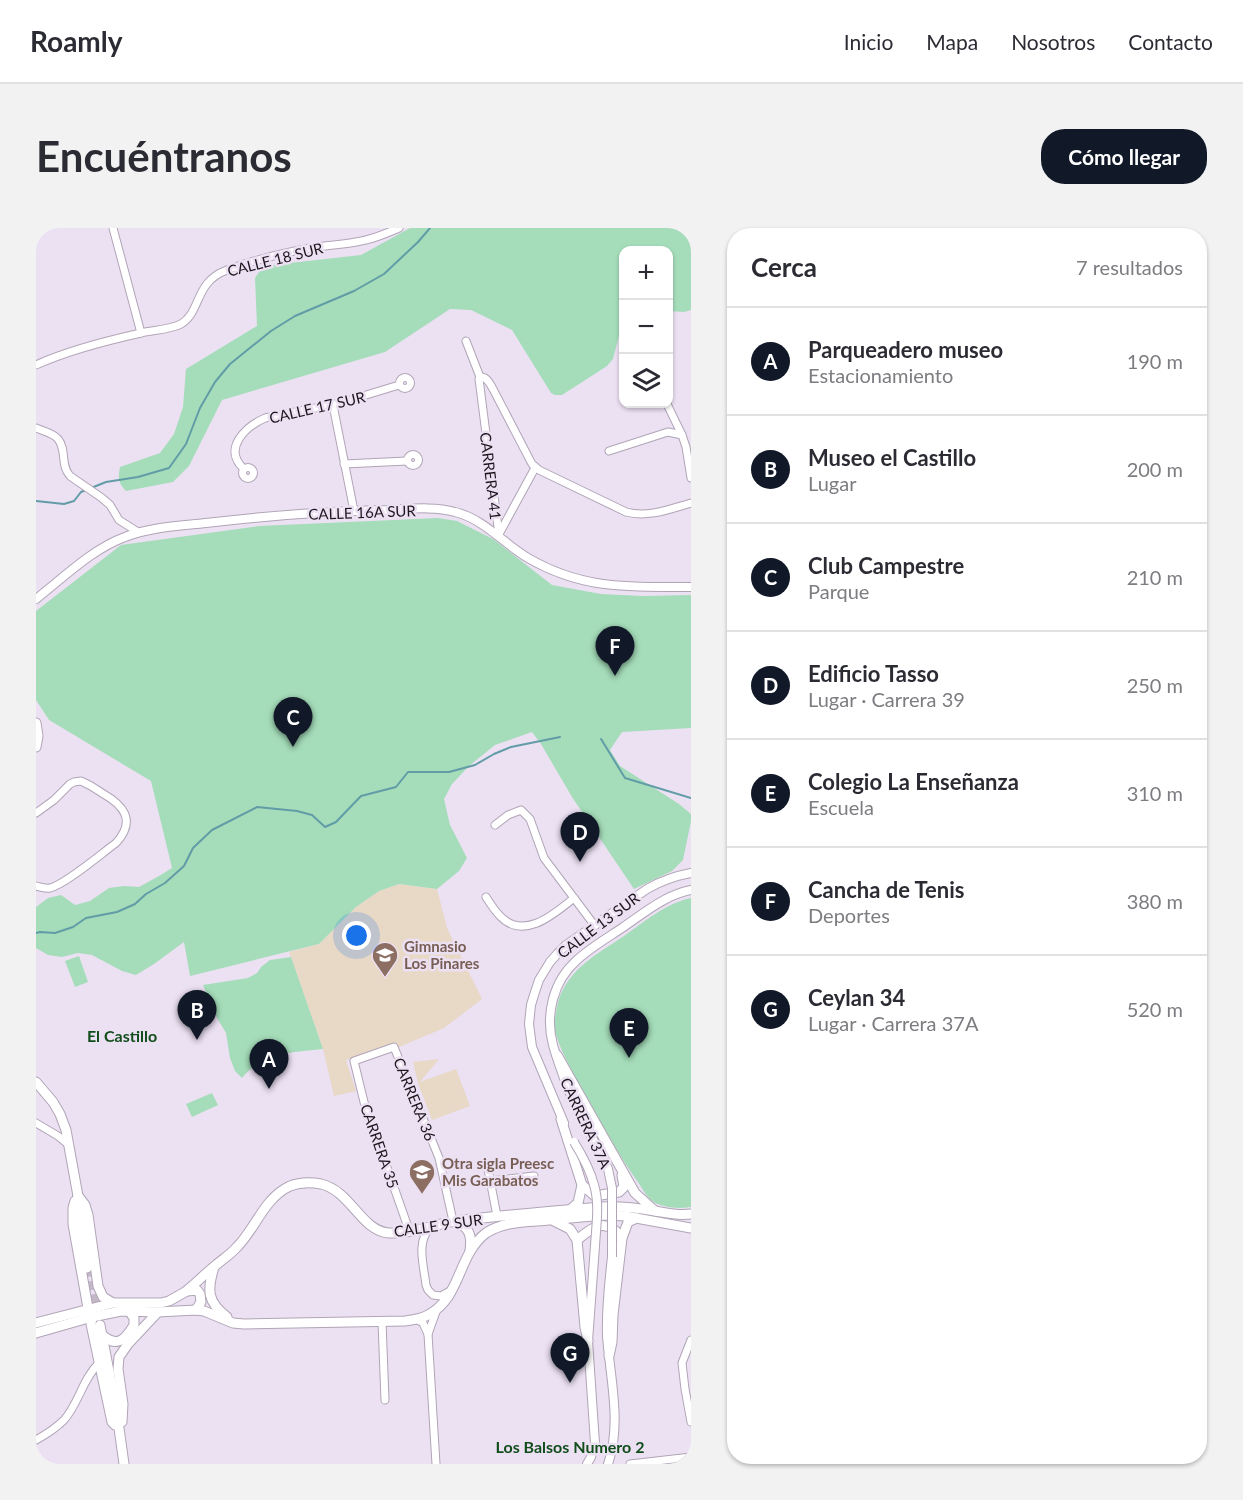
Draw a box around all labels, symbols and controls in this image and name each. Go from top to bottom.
text: Roamly [30,24,123,58]
text: Inicio [844,29,893,54]
text: Mapa [926,29,978,54]
text: Nosotros [1011,29,1095,54]
text: Contacto [1128,29,1213,54]
button: Cómo llegar [1041,129,1207,184]
text: Encuéntranos [36,131,292,181]
street label: CALLE 18 SUR [225,238,325,280]
map controls [619,246,673,408]
button: + [619,246,673,300]
text: Cerca [751,251,817,283]
text: 7 resultados [1076,255,1183,279]
button: − [619,300,673,354]
text: Parqueadero museo [808,336,1003,363]
text: A [764,349,777,373]
text: 190 m [1127,349,1183,373]
button: layers [619,354,673,408]
text: Estacionamiento [808,363,953,387]
street label: CALLE 17 SUR [267,387,367,427]
street label: CARRERA 41 [477,431,505,521]
text: Museo el Castillo [808,444,976,471]
text: B [764,457,777,481]
text: 200 m [1127,457,1183,481]
text: Lugar [808,471,856,495]
street label: CALLE 16A SUR [308,501,417,523]
text: Club Campestre [808,552,964,579]
text: C [764,565,777,589]
text: 210 m [1127,565,1183,589]
text: Parque [808,579,869,603]
pin: F [596,626,634,676]
text: Edificio Tasso [808,660,939,687]
text: D [763,673,778,697]
text: 250 m [1127,673,1183,697]
text: Lugar · Carrera 39 [808,687,965,711]
pin: C [274,698,312,747]
text: Colegio La Enseñanza [808,768,1019,795]
text: E [765,781,776,805]
text: 310 m [1127,781,1183,805]
text: Escuela [808,795,874,819]
pin: D [560,812,600,862]
text: Cancha de Tenis [808,876,965,903]
street label: CALLE 13 SUR [553,888,643,962]
text: F [765,889,776,913]
text: 380 m [1127,889,1183,913]
text: Deportes [808,903,890,927]
your location [342,921,371,950]
place label: Gimnasio Los Pinares [404,937,480,972]
school or university icon: Gimnasio Los Pinares [370,940,400,978]
text: Ceylan 34 [808,984,905,1011]
pin: B [178,990,216,1040]
text: G [763,997,778,1021]
text: 520 m [1127,997,1183,1021]
pin: E [610,1008,648,1058]
text: Lugar · Carrera 37A [808,1011,978,1035]
district label: El Castillo [87,1026,157,1045]
pin: A [250,1040,288,1089]
street label: CARRERA 36 [390,1055,440,1143]
street label: CARRERA 37A [557,1075,615,1172]
street label: CARRERA 35 [357,1102,403,1190]
place label: Otra sigla Preesc Mis Garabatos [442,1154,554,1189]
school or university icon: Otra sigla Preesc Mis Garabatos [407,1157,437,1195]
street label: CALLE 9 SUR [393,1210,484,1240]
pin: G [550,1334,590,1383]
district label: Los Balsos Numero 2 [496,1437,644,1456]

